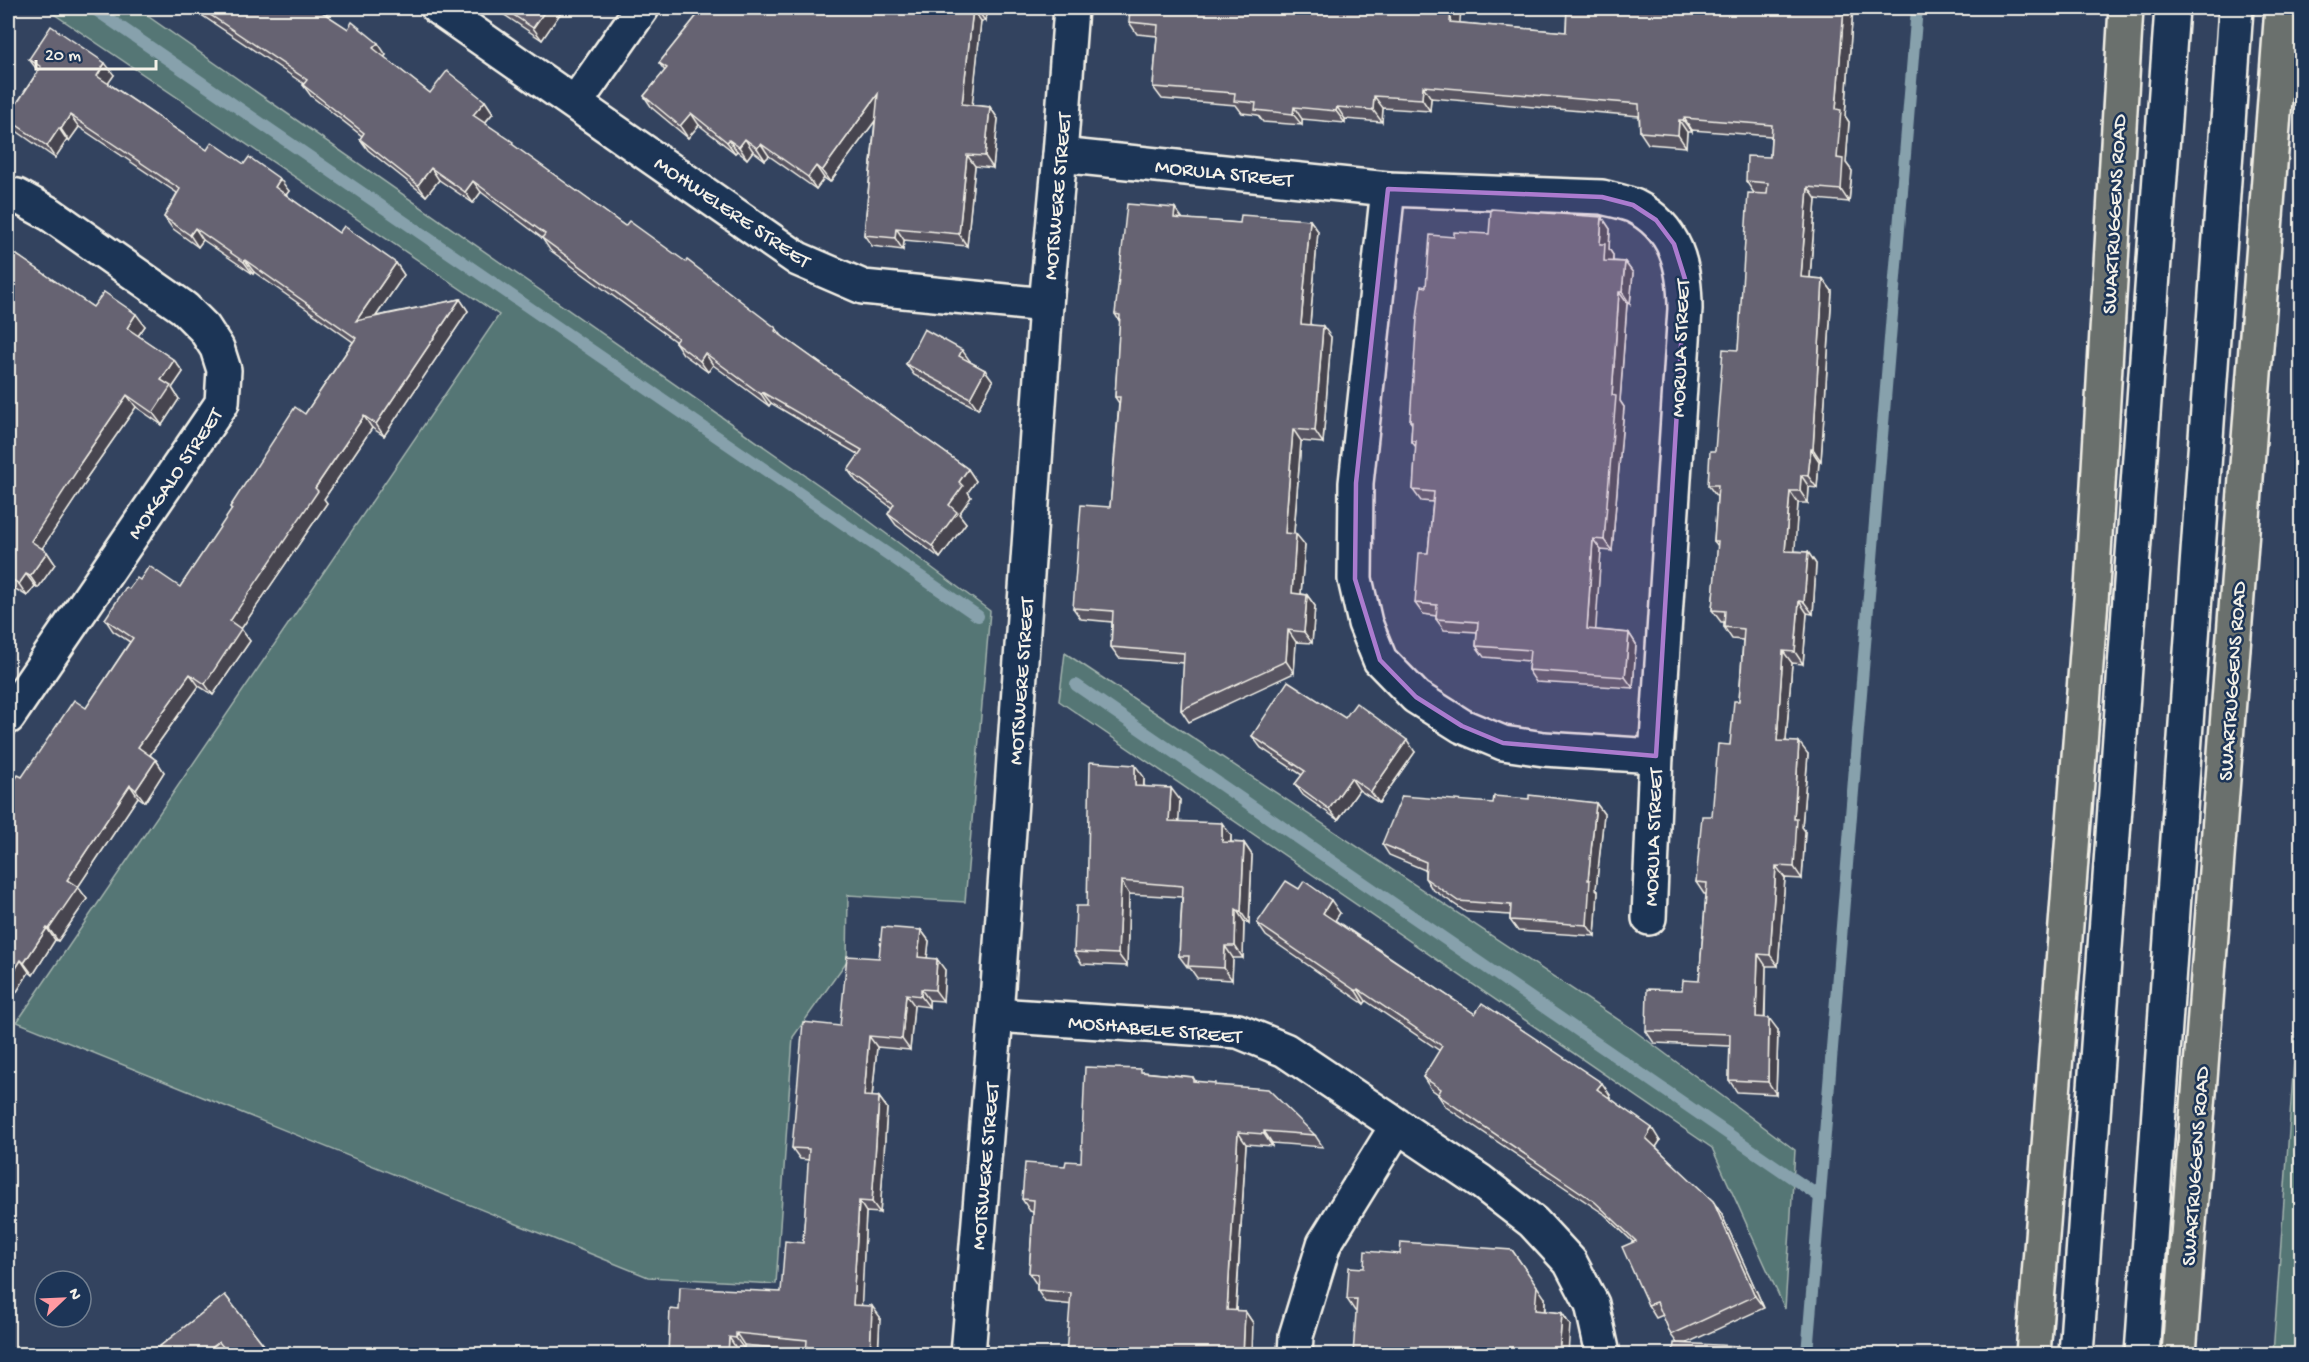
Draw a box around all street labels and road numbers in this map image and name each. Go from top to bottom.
street label: MOTSWERE STREET [1040,111,1079,281]
street label: SWARTRUGGENS ROAD [2099,113,2134,315]
street label: MOHWELERE STREET [648,152,815,276]
street label: MORULA STREET [1153,156,1295,195]
street label: MORULA STREET [1668,278,1697,418]
street label: MOKGALO STREET [124,404,230,545]
street label: SWARTRUGGENS ROAD [2215,580,2254,782]
street label: MOTSWERE STREET [1005,596,1042,766]
street label: MORULA STREET [1641,767,1670,907]
street label: MOSHABELE STREET [1067,1011,1243,1052]
street label: SWARTRUGGENS ROAD [2178,1065,2217,1267]
street label: MOTSWERE STREET [968,1081,1007,1251]

